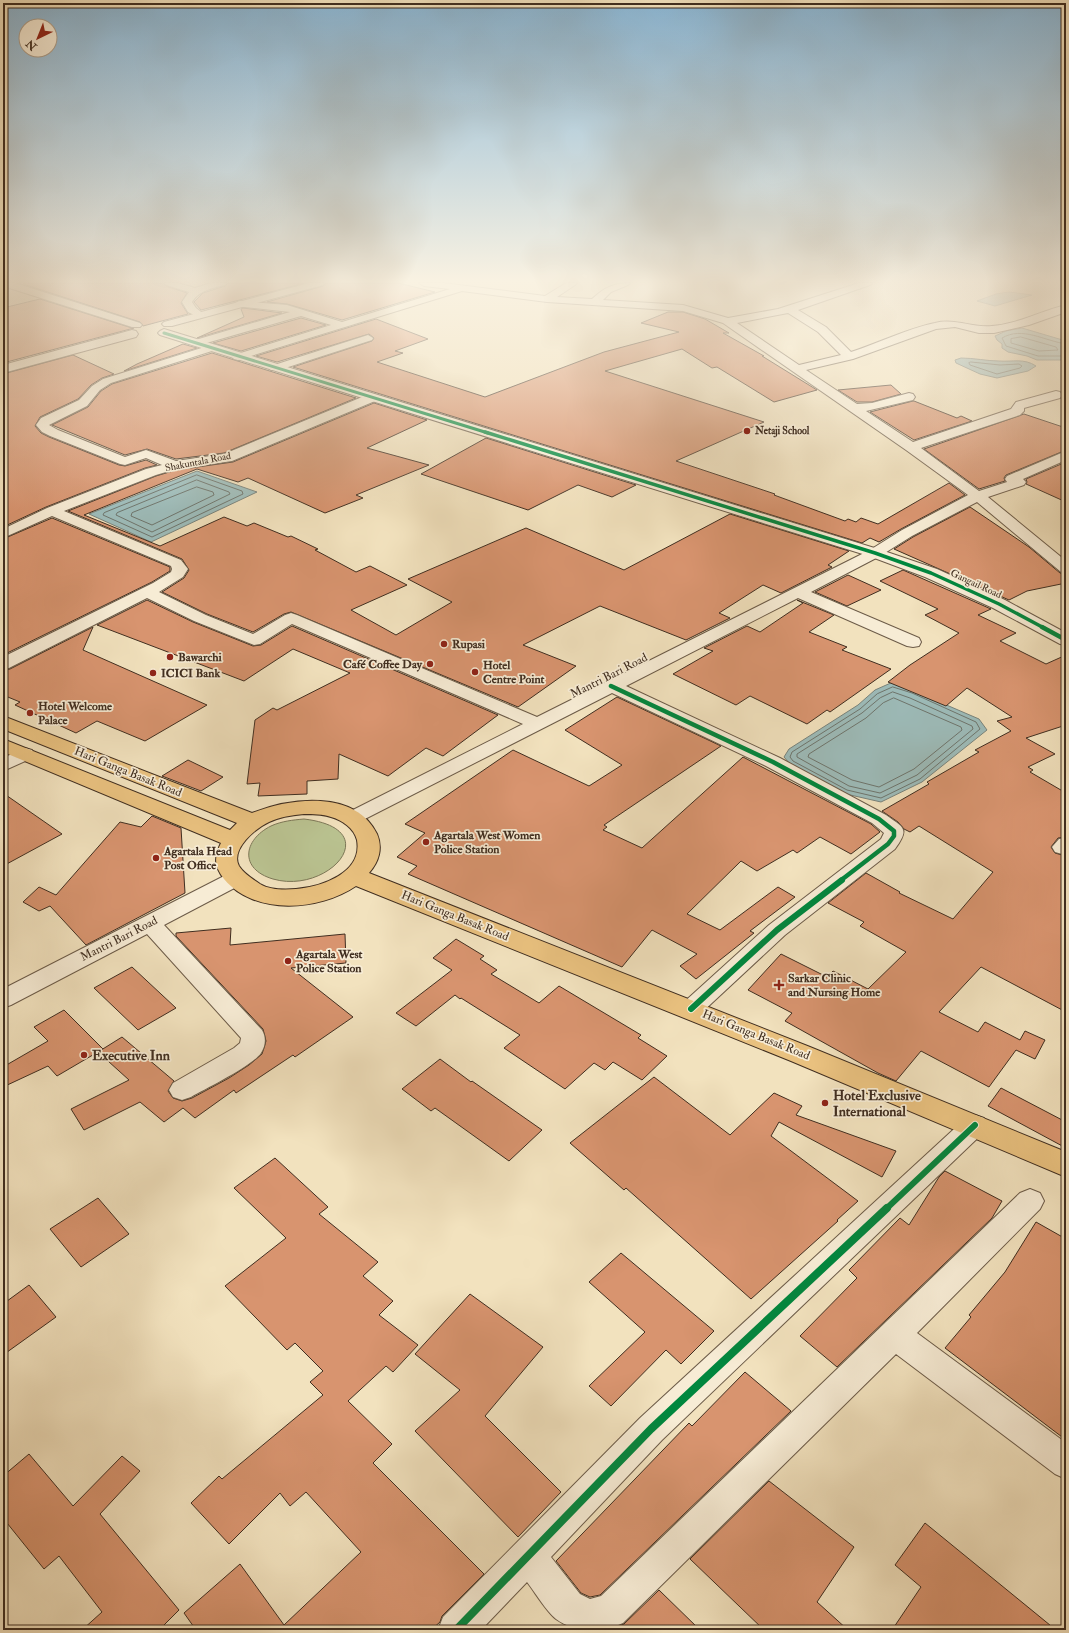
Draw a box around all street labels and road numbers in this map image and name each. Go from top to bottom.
street label: Shakuntala Road [164,450,232,474]
street label: Gangail Road [949,567,1004,601]
street label: Mantri Bari Road [568,650,650,702]
street label: Hari Ganga Basak Road [72,744,184,800]
street label: Hari Ganga Basak Road [399,888,511,944]
street label: Mantri Bari Road [78,913,160,965]
street label: Hari Ganga Basak Road [700,1007,812,1063]

